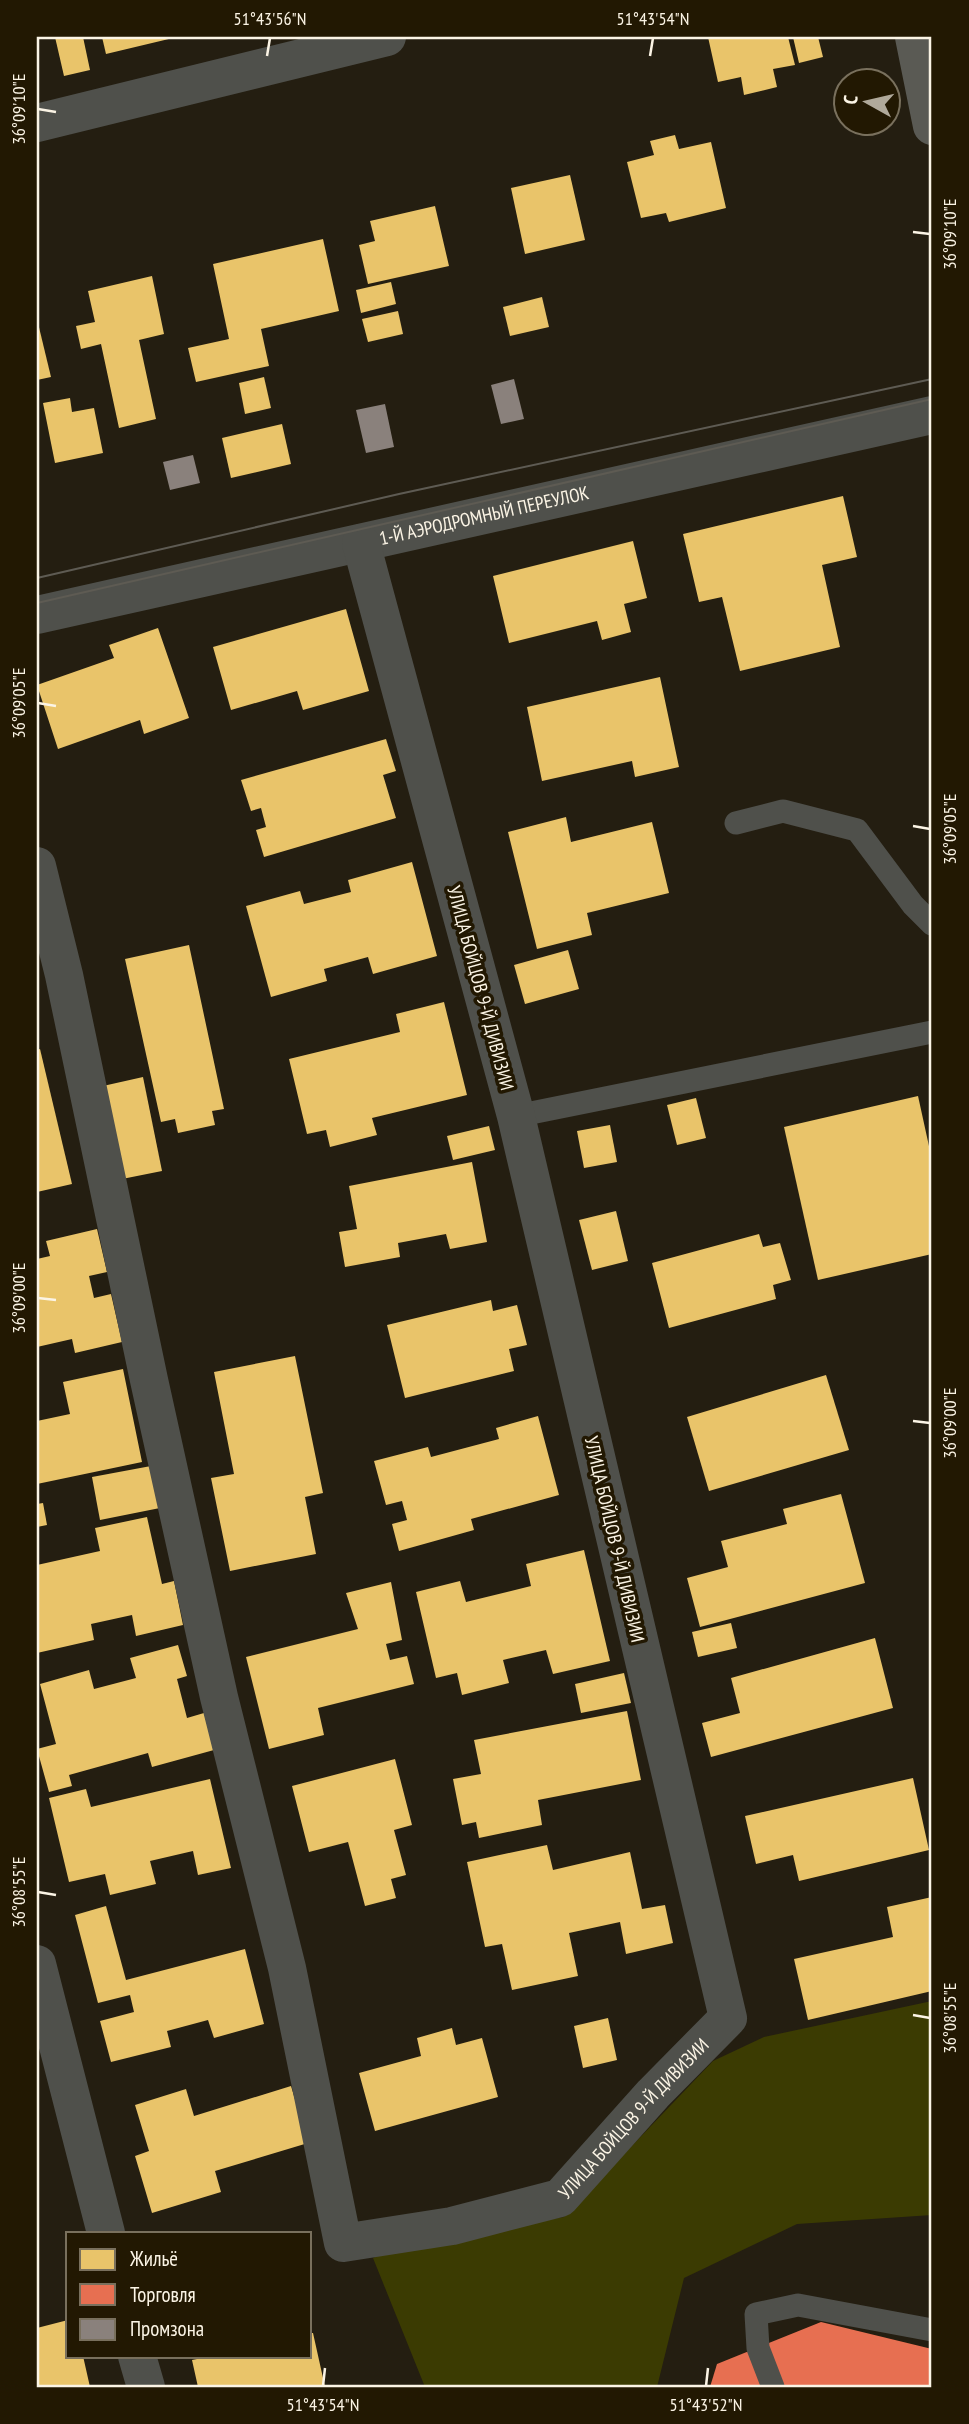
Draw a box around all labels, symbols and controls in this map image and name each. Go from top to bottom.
text: 51°43'56"N [234,7,306,30]
text: 51°43'54"N [617,7,689,30]
north arrow [832,66,902,136]
text: 36°09'10"E [7,74,30,144]
text: С [838,93,863,106]
text: 36°09'10"E [938,199,961,269]
street label: 1-Й АЭРОДРОМНЫЙ ПЕРЕУЛОК [377,480,591,550]
text: 36°09'05"E [7,668,30,738]
text: 36°09'05"E [938,794,961,864]
street label: УЛИЦА БОЙЦОВ 9-Й ДИВИЗИИ [442,883,520,1093]
text: 36°09'00"E [7,1263,30,1333]
text: 36°09'00"E [938,1388,961,1458]
street label: УЛИЦА БОЙЦОВ 9-Й ДИВИЗИИ [580,1434,650,1644]
text: 36°08'55"E [7,1857,30,1927]
text: 36°08'55"E [938,1983,961,2053]
street label: УЛИЦА БОЙЦОВ 9-Й ДИВИЗИИ [553,2033,714,2204]
legend [66,2232,312,2358]
text: Жильё [129,2245,178,2272]
text: Торговля [130,2281,196,2308]
text: Промзона [130,2315,204,2342]
text: 51°43'54"N [287,2393,359,2416]
text: 51°43'52"N [670,2393,742,2416]

